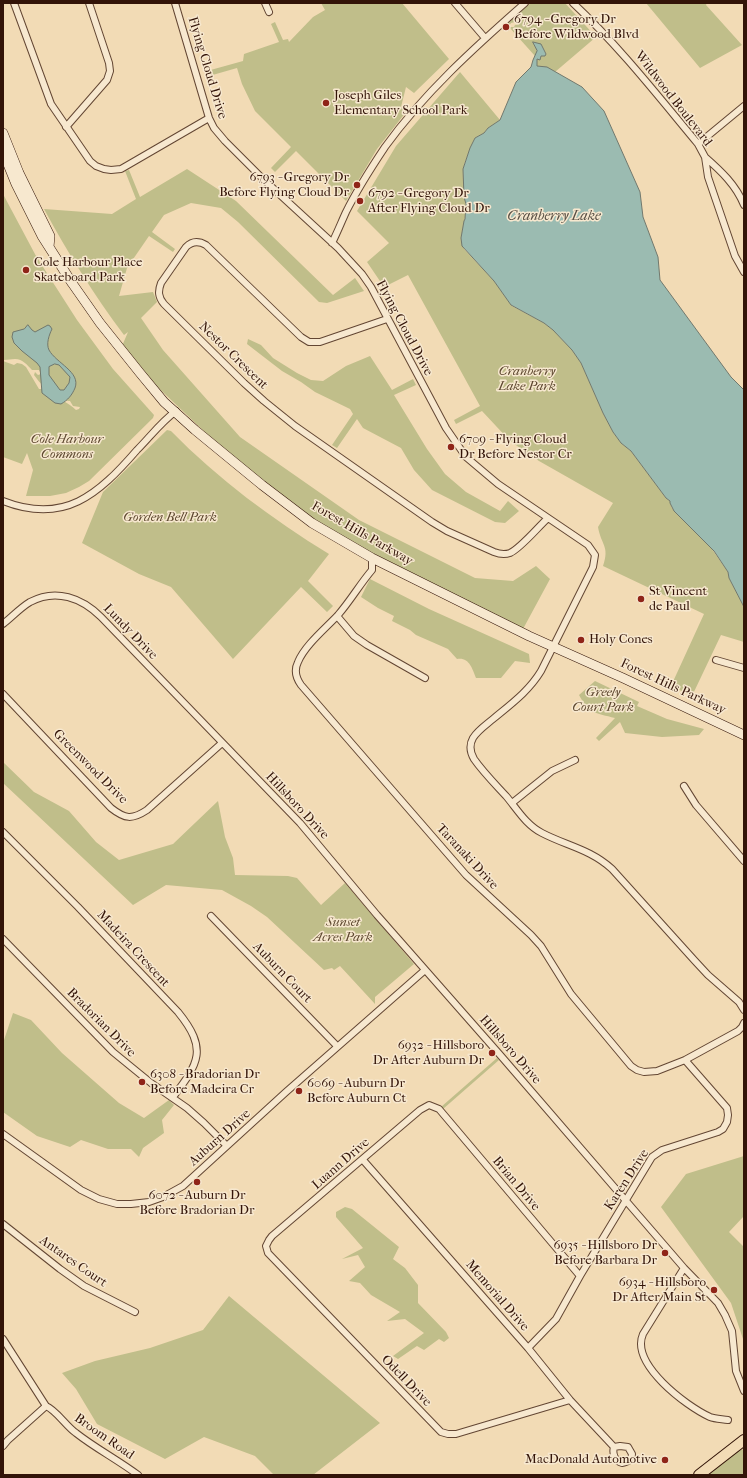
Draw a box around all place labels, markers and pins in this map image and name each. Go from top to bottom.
place label: 6794 - Gregory Dr Before Wildwood Blvd [514,12,639,43]
marker: 6794 - Gregory Dr Before Wildwood Blvd [501,22,511,32]
place label: Joseph Giles Elementary School Park [334,88,467,119]
marker: Joseph Giles Elementary School Park [321,98,331,108]
place label: 6793 - Gregory Dr Before Flying Cloud Dr [219,170,349,201]
marker: 6793 - Gregory Dr Before Flying Cloud Dr [352,180,362,190]
place label: 6792 - Gregory Dr After Flying Cloud Dr [368,186,490,217]
marker: 6792 - Gregory Dr After Flying Cloud Dr [355,196,365,206]
place label: Cole Harbour Place Skateboard Park [34,255,142,286]
marker: Cole Harbour Place Skateboard Park [21,265,31,275]
place label: 6709 - Flying Cloud Dr Before Nestor Cr [459,432,572,463]
marker: 6709 - Flying Cloud Dr Before Nestor Cr [446,442,456,452]
place label: St Vincent de Paul [649,584,707,615]
marker: St Vincent de Paul [636,594,646,604]
place label: Holy Cones [589,632,653,648]
marker: Holy Cones [576,635,586,645]
place label: 6932 - Hillsboro Dr After Auburn Dr [373,1038,484,1069]
marker: 6932 - Hillsboro Dr After Auburn Dr [487,1048,497,1058]
place label: 6308 - Bradorian Dr Before Madeira Cr [150,1067,260,1098]
place label: 6069 - Auburn Dr Before Auburn Ct [307,1076,406,1107]
marker: 6308 - Bradorian Dr Before Madeira Cr [137,1077,147,1087]
marker: 6069 - Auburn Dr Before Auburn Ct [294,1086,304,1096]
marker: 6072 - Auburn Dr Before Bradorian Dr [192,1177,202,1187]
place label: 6072 - Auburn Dr Before Bradorian Dr [140,1188,254,1219]
place label: 6935 - Hillsboro Dr Before Barbara Dr [554,1238,657,1269]
marker: 6935 - Hillsboro Dr Before Barbara Dr [660,1248,670,1258]
place label: 6934 - Hillsboro Dr After Main St [612,1275,706,1306]
marker: 6934 - Hillsboro Dr After Main St [709,1285,719,1295]
place label: MacDonald Automotive [525,1452,657,1468]
marker: MacDonald Automotive [660,1455,670,1465]

